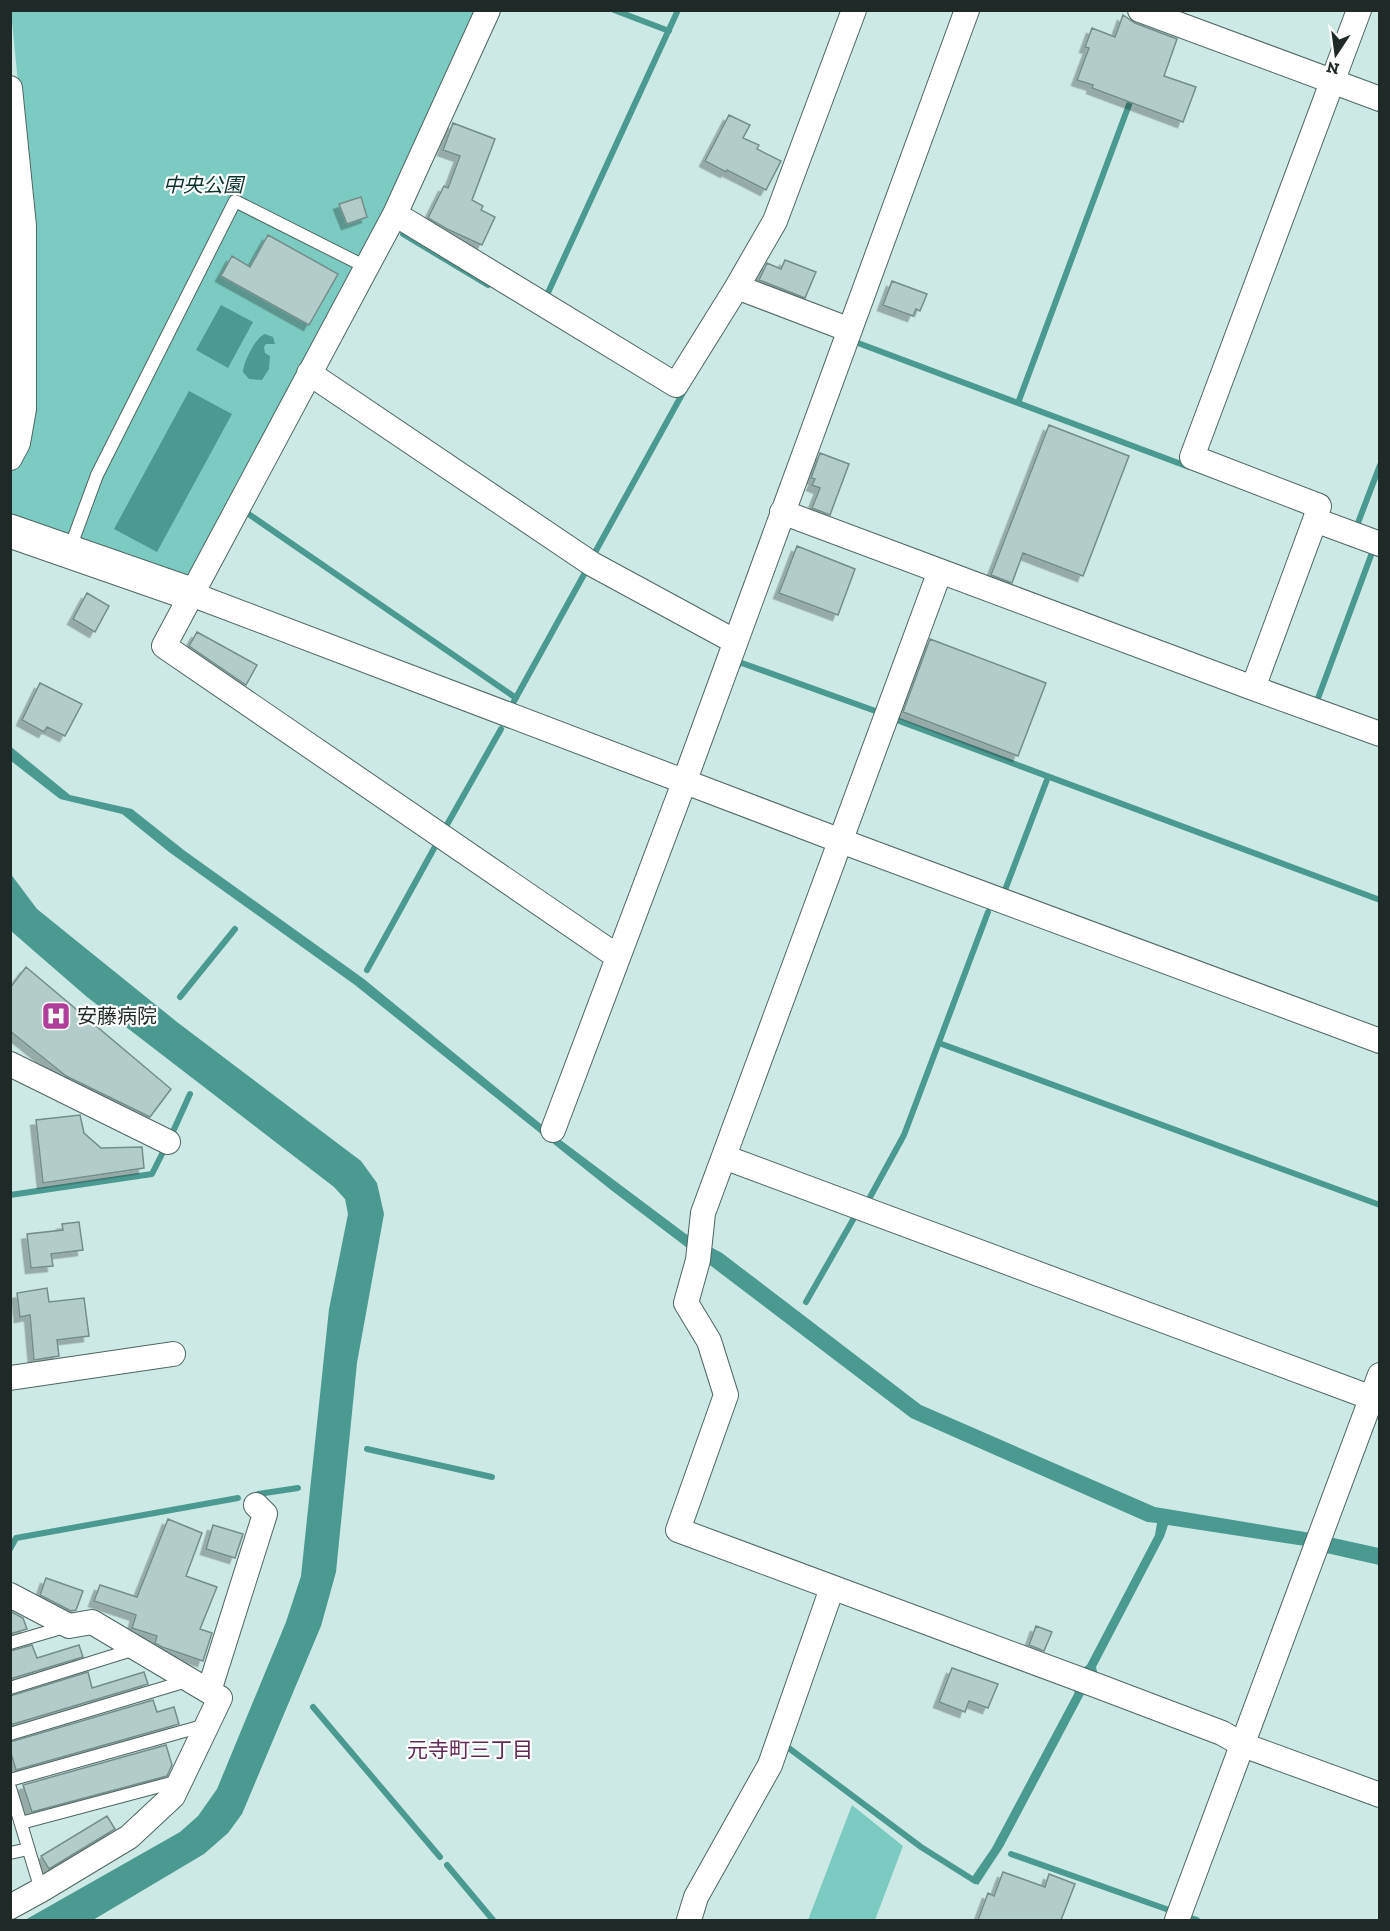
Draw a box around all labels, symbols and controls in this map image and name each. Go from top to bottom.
north arrow [1306,24,1366,84]
text: N [1325,58,1341,79]
park label: 中央公園 [163,173,246,197]
hospital icon: 安藤病院 [40,1000,72,1032]
place label: 安藤病院 [77,1004,157,1028]
district label: 元寺町三丁目 [407,1737,533,1762]

